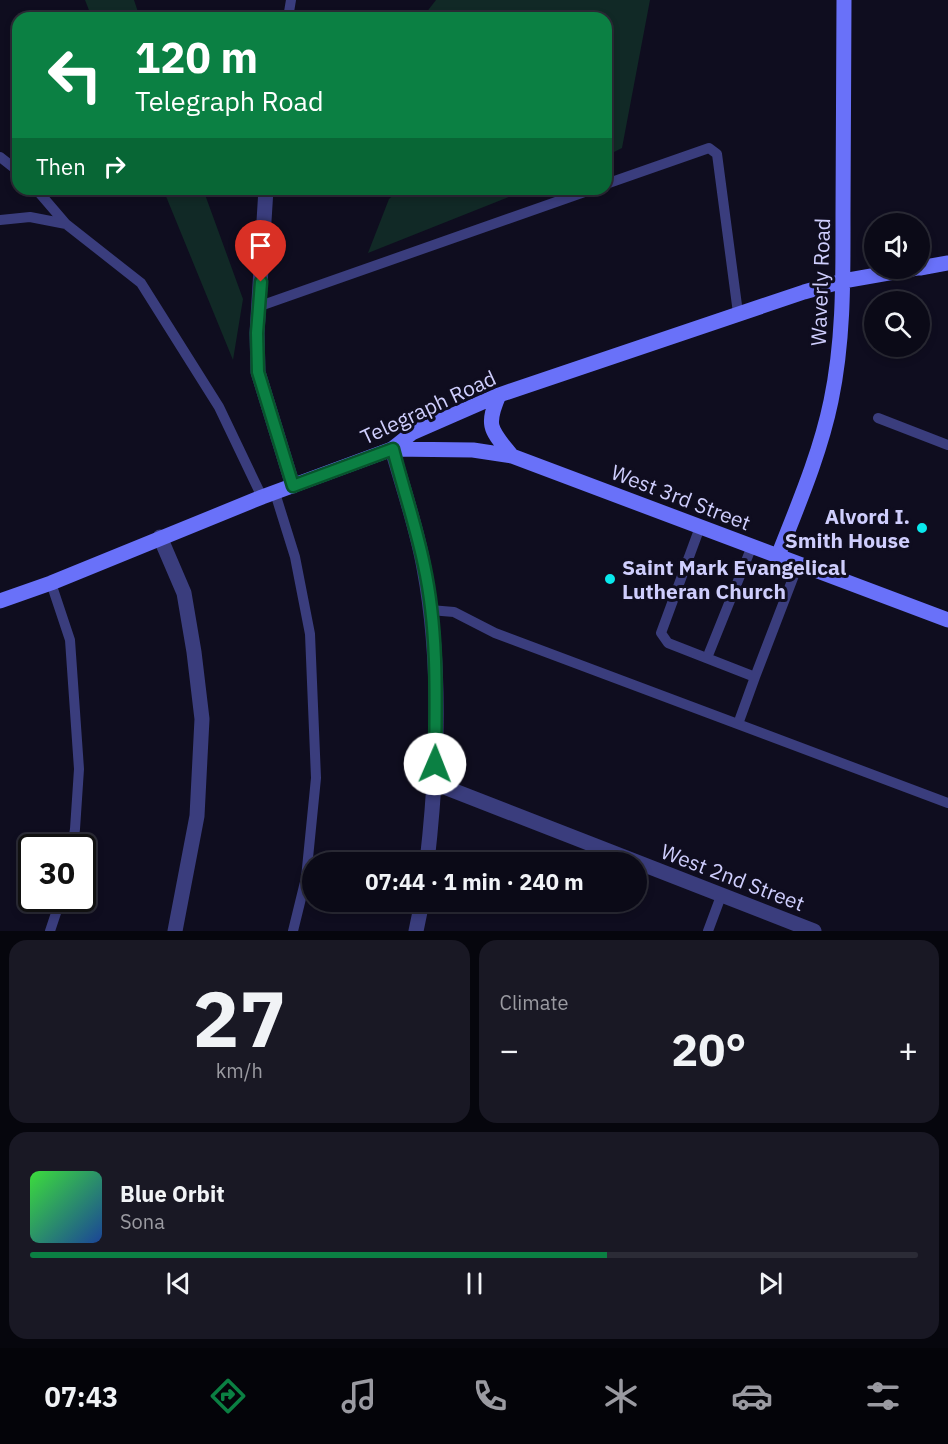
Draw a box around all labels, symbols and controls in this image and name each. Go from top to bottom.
text: 120 m [135,30,258,85]
icon: left [36,36,114,114]
text: Telegraph Road [135,83,324,118]
icon: right [98,150,131,183]
text: Then [36,152,86,181]
map controls [864,213,930,357]
button: sound [864,213,930,279]
street label: Waverly Road [804,217,836,347]
pin [235,220,286,282]
icon: arrive [244,229,277,262]
button: search [864,291,930,357]
street label: Telegraph Road [356,363,500,451]
street label: West 3rd Street [607,458,755,536]
place label: Alvord I. Smith House [785,502,910,554]
marker: Alvord I. Smith House [915,521,929,535]
place label: Saint Mark Evangelical Lutheran Church [622,553,846,605]
marker: Saint Mark Evangelical Lutheran Church [603,572,617,586]
position arrow [403,732,467,796]
speed limit sign: 30 [18,834,96,912]
street label: West 2nd Street [657,837,809,917]
text: 07:44 · 1 min · 240 m [365,867,584,896]
text: 27 [192,967,286,1068]
text: Climate [500,989,568,1016]
text: 20° [671,1020,746,1078]
text: − [500,1028,519,1071]
text: + [898,1028,918,1071]
text: km/h [216,1057,263,1084]
text: Blue Orbit [120,1179,225,1208]
text: Sona [120,1208,165,1235]
icon: previous [162,1267,195,1300]
icon: pause [458,1267,491,1300]
icon: next [754,1267,787,1300]
icon: directions [207,1375,249,1417]
icon: music [338,1375,380,1417]
icon: phone [469,1375,511,1417]
icon: climate [600,1375,642,1417]
icon: car [731,1375,773,1417]
icon: filters [862,1375,904,1417]
text: 07:43 [44,1379,118,1414]

